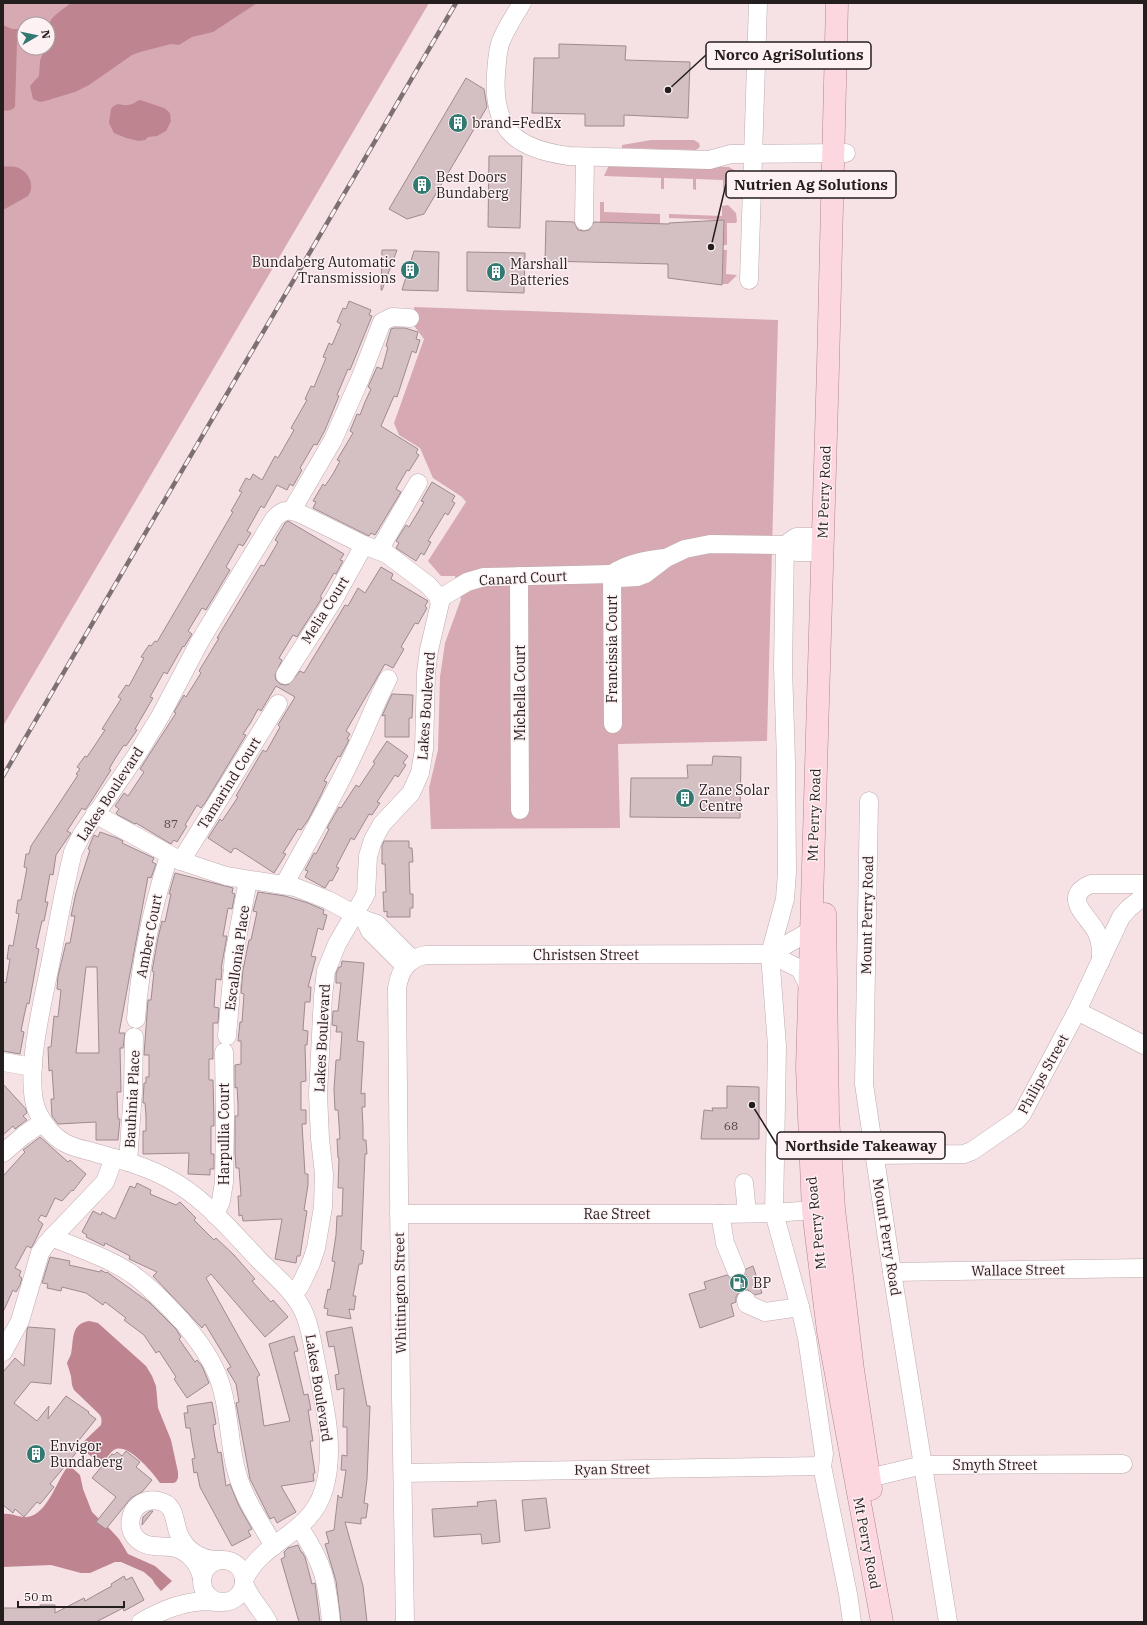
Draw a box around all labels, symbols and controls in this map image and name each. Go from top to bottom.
north arrow [16,16,56,56]
text: N [38,29,54,40]
callout: Norco AgriSolutions [706,42,871,69]
text: Norco AgriSolutions [714,45,864,64]
building icon: brand=FedEx [447,112,469,134]
place label: brand=FedEx [472,114,561,132]
place label: Best Doors Bundaberg [436,168,509,202]
callout: Nutrien Ag Solutions [726,171,896,198]
building icon: Best Doors Bundaberg [411,174,433,196]
text: Nutrien Ag Solutions [734,175,888,194]
place label: Bundaberg Automatic Transmissions [252,253,396,287]
place label: Marshall Batteries [510,255,569,289]
building icon: Bundaberg Automatic Transmissions [399,259,421,281]
building icon: Marshall Batteries [485,261,507,283]
street label: Mt Perry Road [813,445,835,539]
street label: Canard Court [479,567,567,589]
street label: Melia Court [297,573,353,647]
street label: Francissia Court [603,595,621,703]
street label: Michella Court [511,645,529,741]
street label: Lakes Boulevard [413,651,439,761]
street label: Tamarind Court [193,734,265,832]
street label: Lakes Boulevard [73,743,147,845]
street label: Mt Perry Road [803,768,825,862]
place label: Zane Solar Centre [699,781,770,815]
building icon: Zane Solar Centre [674,787,696,809]
house number: 87 [164,816,178,831]
street label: Mount Perry Road [857,855,877,975]
street label: Amber Court [132,892,166,980]
street label: Escallonia Place [221,904,253,1012]
street label: Christsen Street [533,946,639,964]
street label: Lakes Boulevard [310,983,334,1093]
street label: Philips Street [1014,1031,1072,1117]
street label: Bauhinia Place [120,1049,144,1149]
street label: Harpullia Court [215,1083,233,1185]
house number: 68 [724,1118,738,1133]
callout: Northside Takeaway [777,1132,945,1159]
text: Northside Takeaway [785,1136,937,1155]
street label: Mt Perry Road [802,1175,830,1270]
street label: Mount Perry Road [869,1177,905,1298]
street label: Rae Street [583,1205,651,1223]
street label: Whittington Street [390,1232,410,1354]
street label: Wallace Street [971,1260,1065,1280]
fuel station icon: BP [728,1272,750,1294]
place label: BP [753,1274,771,1292]
street label: Lakes Boulevard [302,1333,336,1444]
place label: Envigor Bundaberg [50,1437,123,1471]
building icon: Envigor Bundaberg [25,1443,47,1465]
street label: Smyth Street [952,1456,1038,1474]
street label: Ryan Street [574,1459,650,1479]
street label: Mt Perry Road [849,1495,885,1591]
scale bar [18,1583,124,1609]
text: 50 m [24,1589,53,1604]

